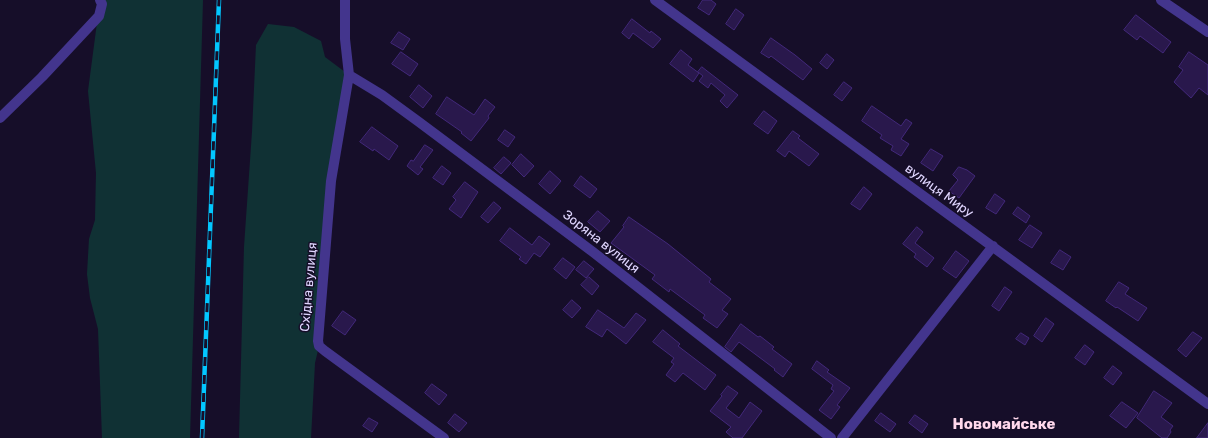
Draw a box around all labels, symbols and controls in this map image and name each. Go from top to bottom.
street label: вулиця Миру [902,161,976,221]
street label: Зоряна вулиця [559,207,643,277]
street label: Східна вулиця [297,242,321,332]
district label: Новомайське [953,416,1055,434]

